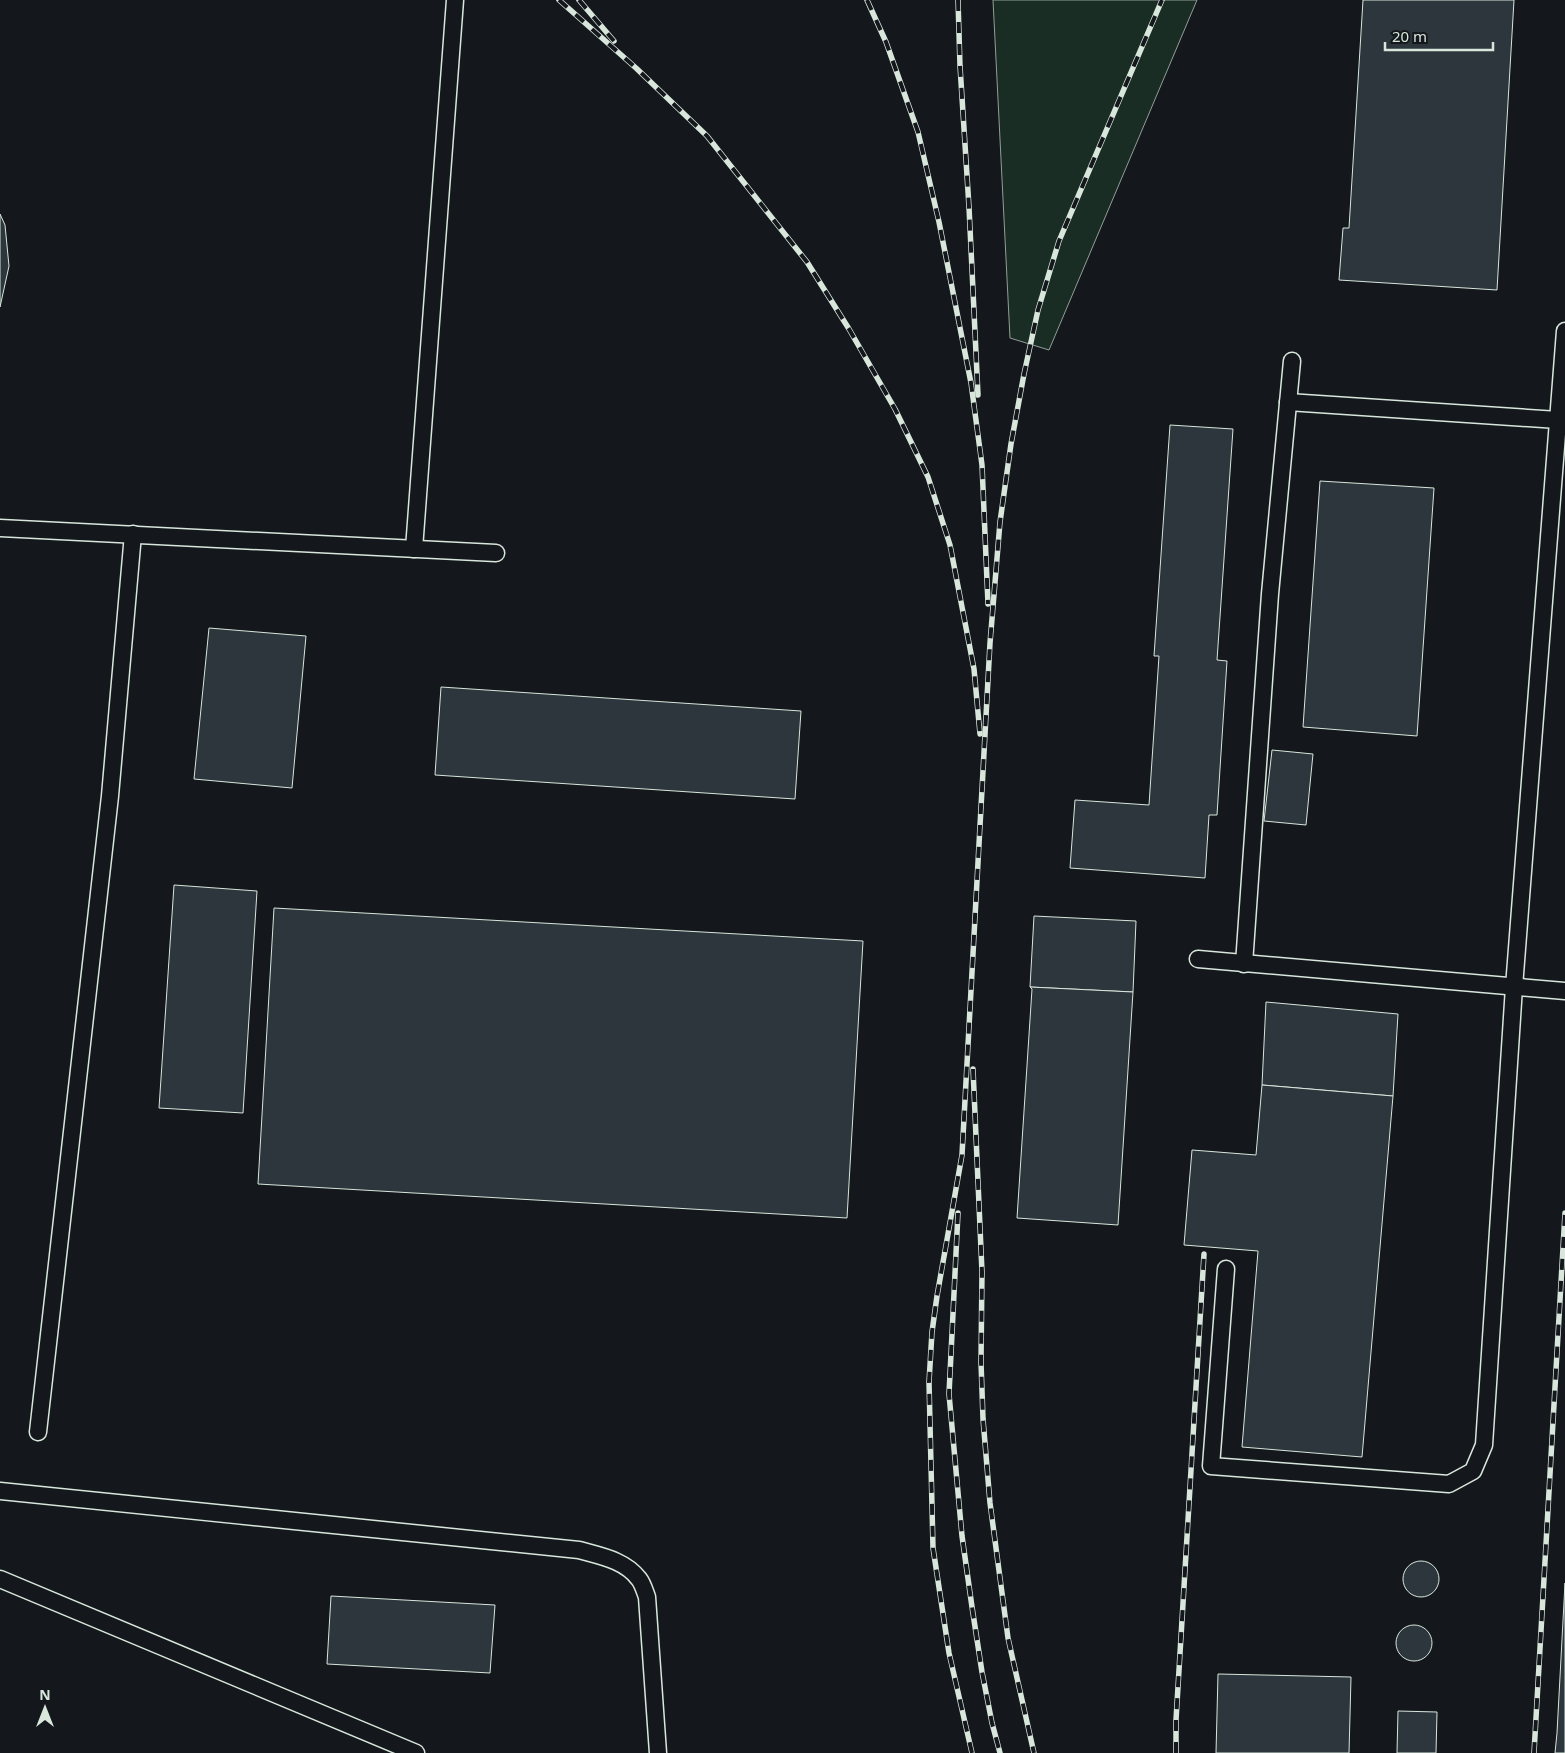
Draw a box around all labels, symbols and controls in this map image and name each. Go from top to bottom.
scale bar [1385,20,1492,52]
text: 20 m [1392,26,1427,46]
north arrow [20,1683,70,1733]
text: N [39,1685,51,1704]

